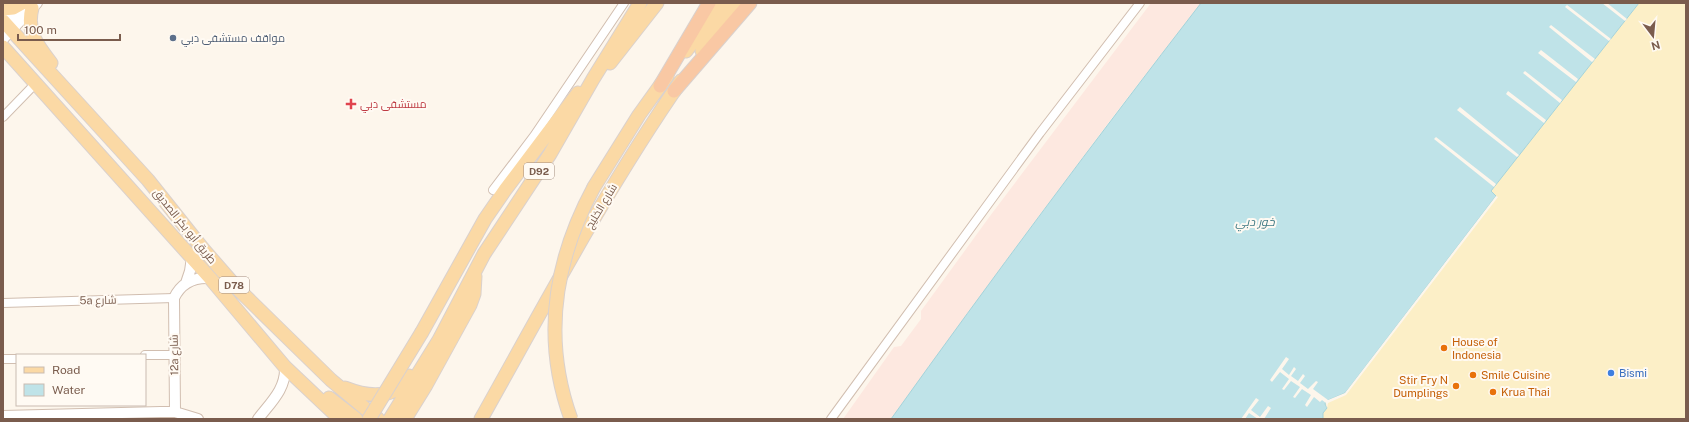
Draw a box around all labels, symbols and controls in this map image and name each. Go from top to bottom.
scale bar [18,16,120,42]
north arrow [1633,16,1673,56]
text: 100 m [24,23,57,37]
place label: مواقف مستشفى دبي [181,32,285,47]
marker: مواقف مستشفى دبي [168,33,178,43]
text: N [1650,39,1662,53]
marker: مستشفى دبي [345,98,357,110]
place label: مستشفى دبي [360,98,427,113]
road number: D92 [524,163,554,179]
street label: شارع الخليج [583,181,621,232]
street label: طريق أبو بكر الصديق [150,185,220,267]
water label: خور دبي [1235,215,1276,232]
road number: D78 [219,277,249,293]
street label: 5a شارع [79,294,117,308]
street label: 12a شارع [168,334,182,376]
place label: House of Indonesia [1452,336,1501,361]
marker: House of Indonesia [1439,343,1449,353]
legend [16,354,146,406]
text: Road [52,363,80,377]
place label: Bismi [1619,367,1647,379]
marker: Bismi [1606,368,1616,378]
place label: Smile Cuisine [1481,369,1550,381]
marker: Smile Cuisine [1468,370,1478,380]
place label: Stir Fry N Dumplings [1393,374,1448,399]
marker: Stir Fry N Dumplings [1451,381,1461,391]
text: Water [52,383,86,397]
place label: Krua Thai [1501,386,1550,398]
marker: Krua Thai [1488,387,1498,397]

